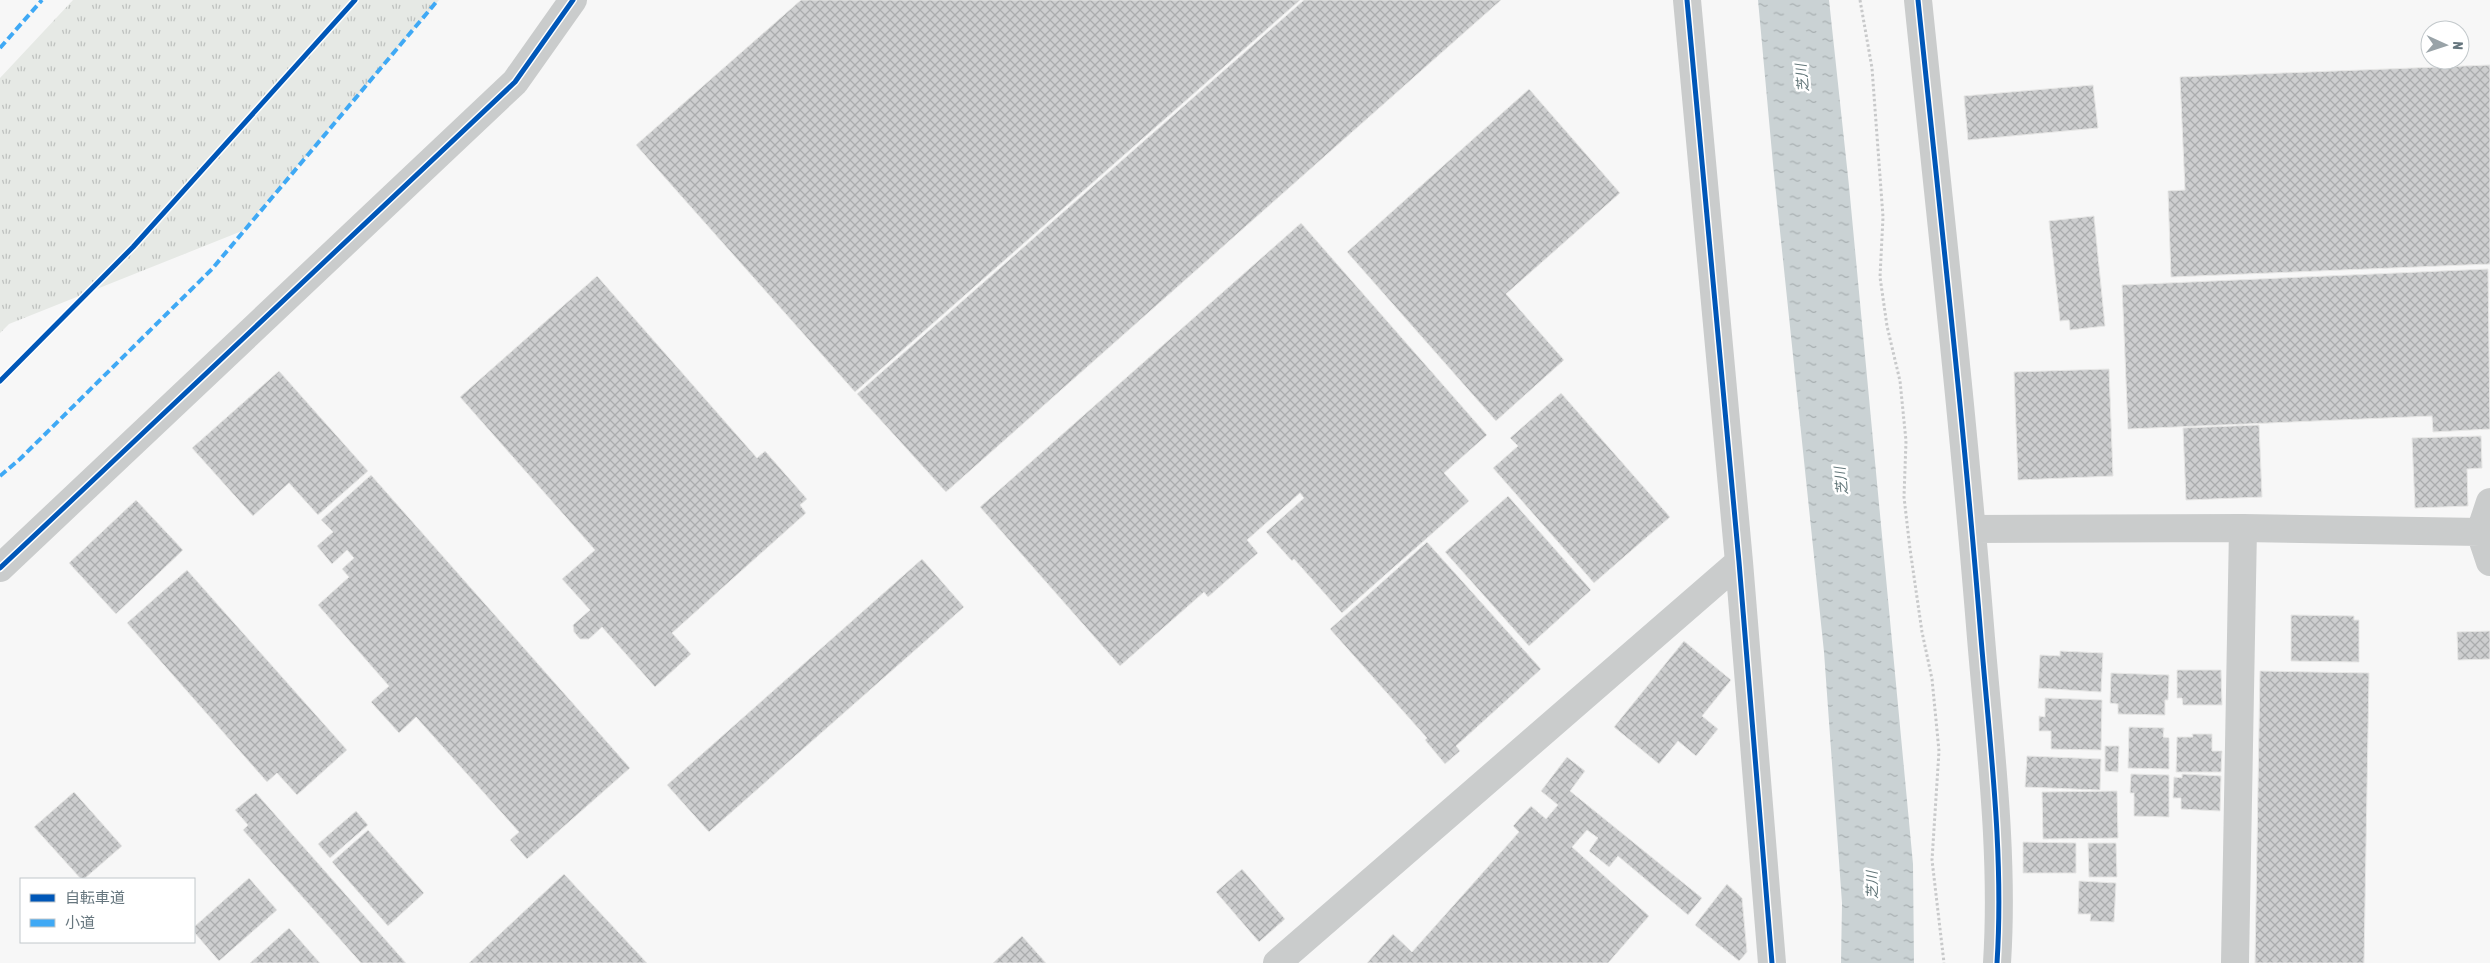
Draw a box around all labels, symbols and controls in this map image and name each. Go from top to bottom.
north arrow [2420,20,2470,70]
text: N [2450,41,2466,50]
water label: 芝川 [1792,61,1811,93]
water label: 芝川 [1831,464,1850,496]
water label: 芝川 [1864,869,1880,899]
legend [20,878,195,943]
text: 自転車道 [65,889,125,906]
text: 小道 [65,914,95,931]

